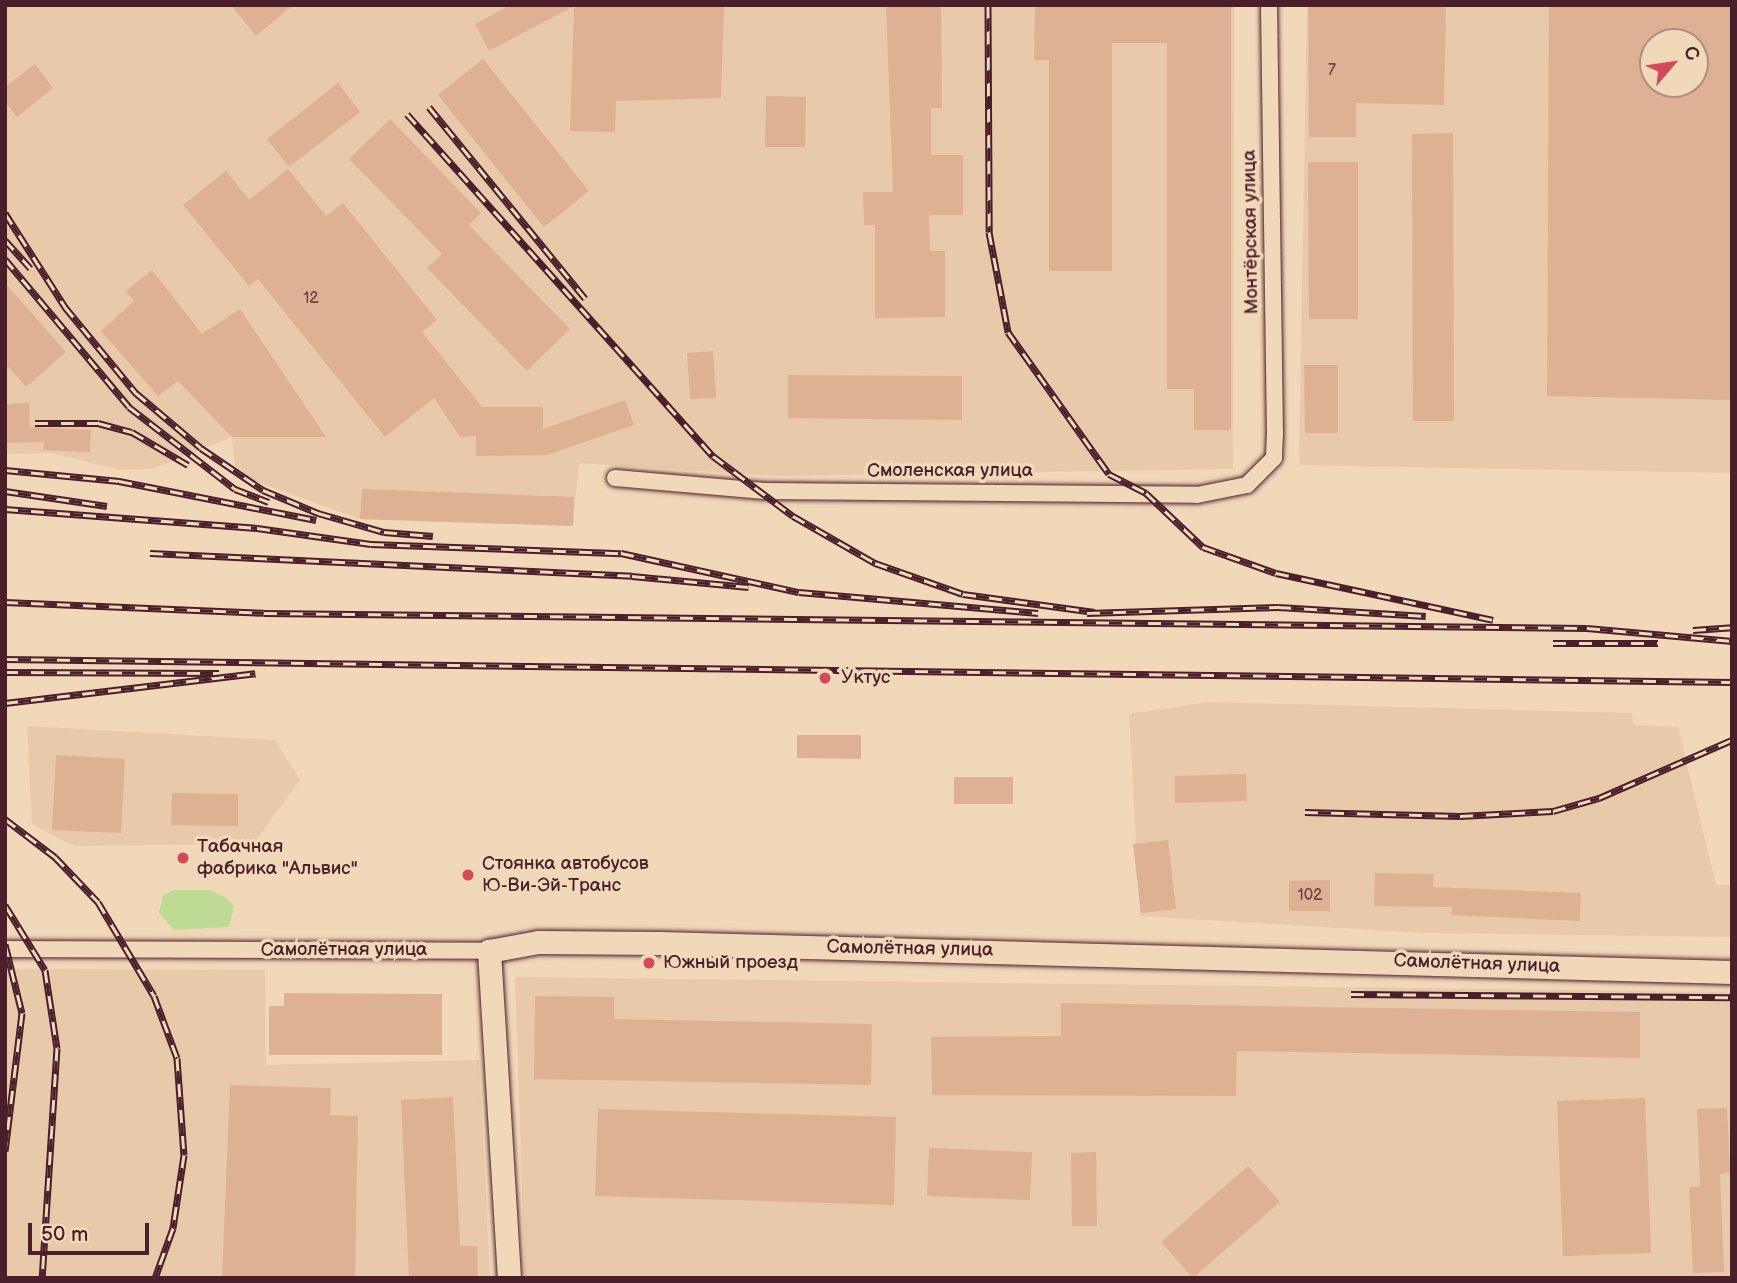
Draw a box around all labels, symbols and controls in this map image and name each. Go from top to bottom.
north arrow [1639,28,1709,98]
text: С [1678,42,1704,65]
house number: 7 [1328,61,1336,81]
street label: Монтёрская улица [1238,149,1264,315]
house number: 12 [303,289,319,309]
street label: Смоленская улица [867,460,1033,482]
place label: Уктус [841,667,890,689]
marker: Уктус [815,668,835,688]
place label: Табачная фабрика "Альвис" [197,836,358,880]
marker: Табачная фабрика "Альвис" [175,850,191,866]
place label: Стоянка автобусов Ю-Ви-Эй-Транс [482,853,649,897]
marker: Стоянка автобусов Ю-Ви-Эй-Транс [460,867,476,883]
house number: 102 [1297,886,1323,906]
street label: Самолётная улица [826,936,994,962]
street label: Самолётная улица [261,939,427,961]
street label: Самолётная улица [1393,950,1561,978]
place label: Южный проезд [663,952,798,974]
marker: Южный проезд [641,955,657,971]
scale bar [32,1210,152,1254]
text: 50 m [41,1222,88,1247]

